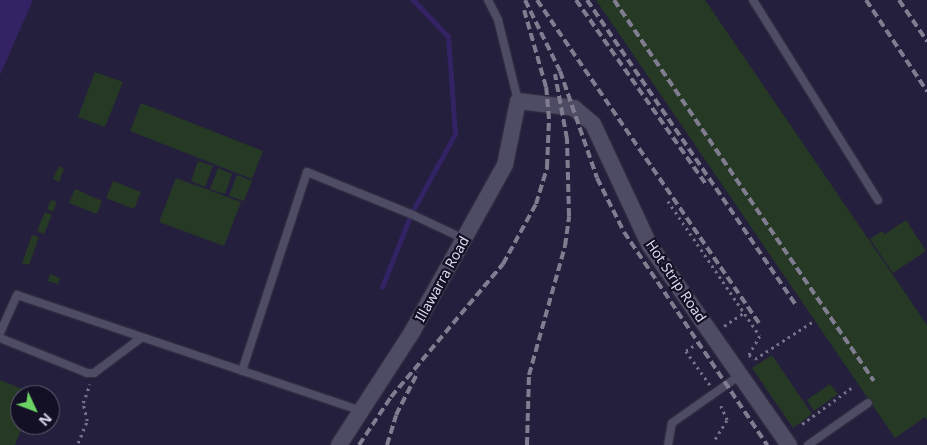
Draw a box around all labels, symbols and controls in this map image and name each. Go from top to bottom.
street label: Illawarra Road [412,233,472,325]
street label: Hot Strip Road [642,237,710,325]
north arrow [10,385,60,435]
text: N [35,409,56,431]

